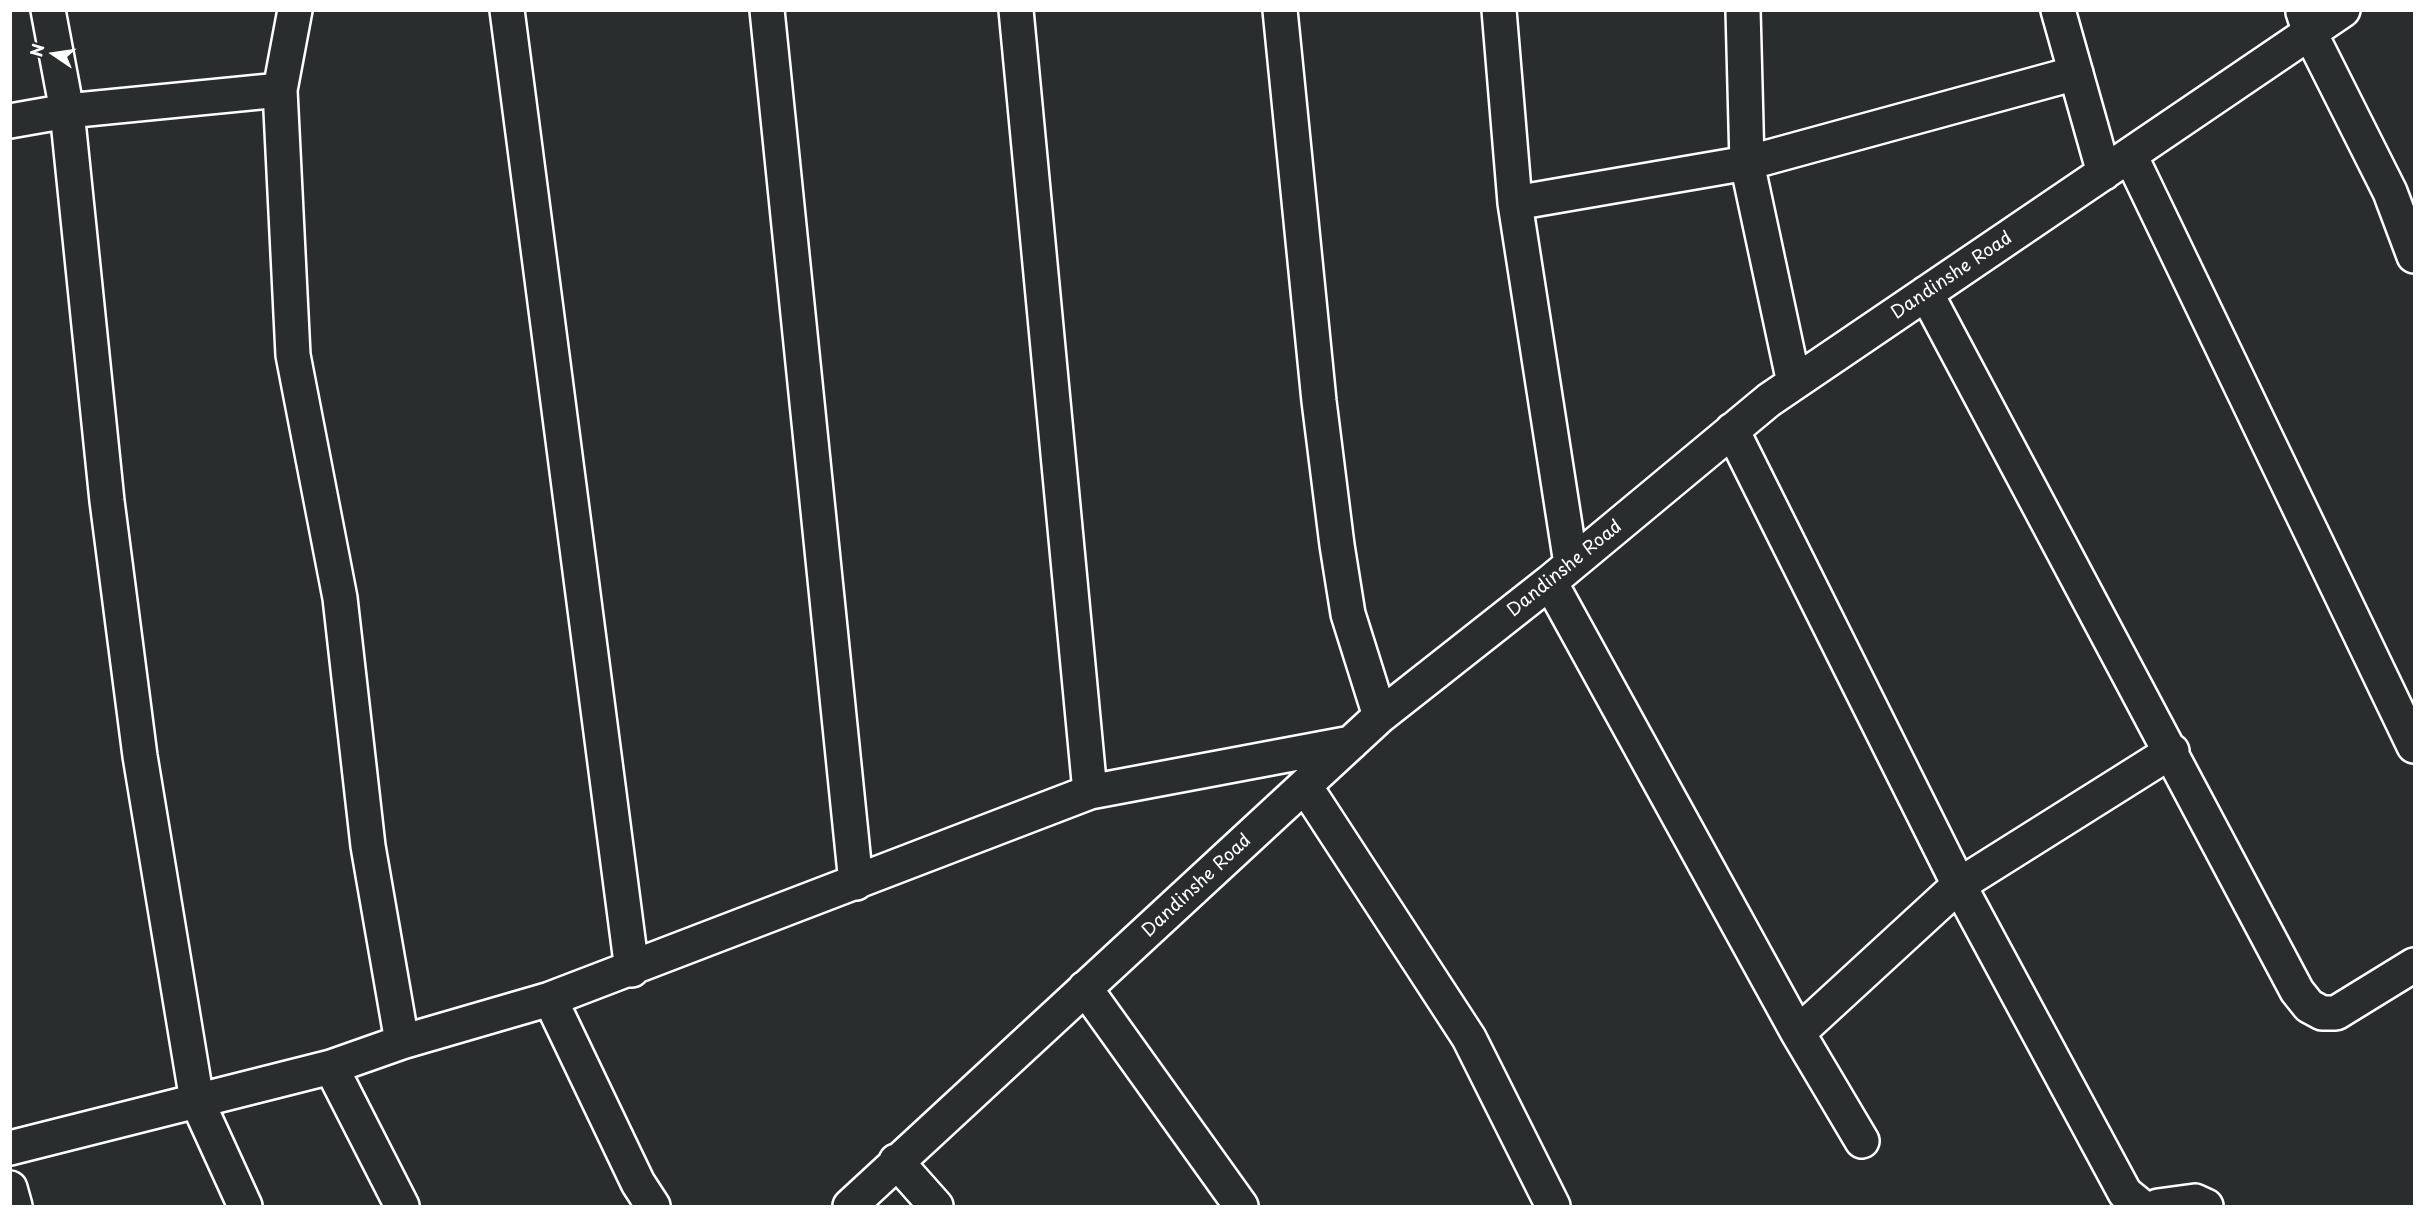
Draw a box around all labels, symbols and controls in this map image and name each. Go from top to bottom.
north arrow [24,24,84,84]
text: N [23,41,50,59]
street label: Dandinshe Road [1887,228,2017,324]
street label: Dandinshe Road [1503,516,1627,622]
street label: Dandinshe Road [1138,830,1256,942]

